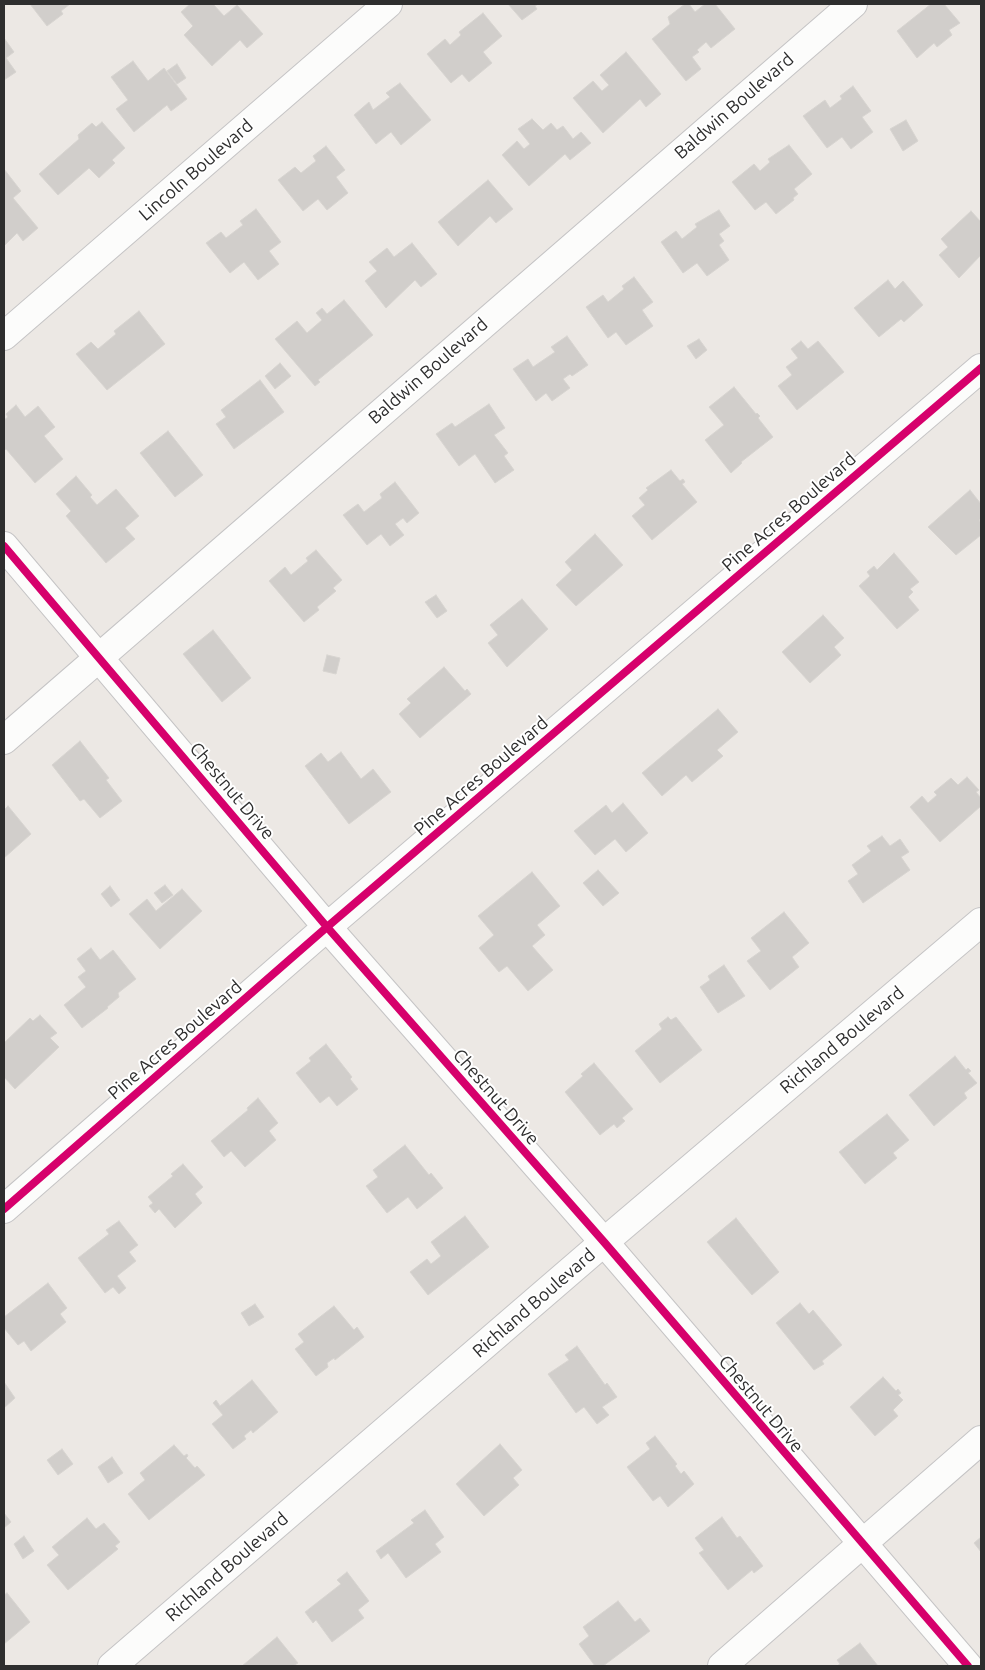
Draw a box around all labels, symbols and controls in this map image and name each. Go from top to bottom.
street label: Baldwin Boulevard [670,48,798,164]
street label: Lincoln Boulevard [135,115,257,225]
street label: Baldwin Boulevard [364,313,492,429]
street label: Pine Acres Boulevard [718,448,860,576]
street label: Pine Acres Boulevard [410,712,552,840]
street label: Chestnut Drive [185,738,279,844]
street label: Pine Acres Boulevard [104,976,246,1104]
street label: Richland Boulevard [776,982,908,1098]
street label: Chestnut Drive [448,1044,544,1150]
street label: Richland Boulevard [468,1244,600,1362]
street label: Chestnut Drive [714,1351,808,1457]
street label: Richland Boulevard [161,1508,293,1626]

